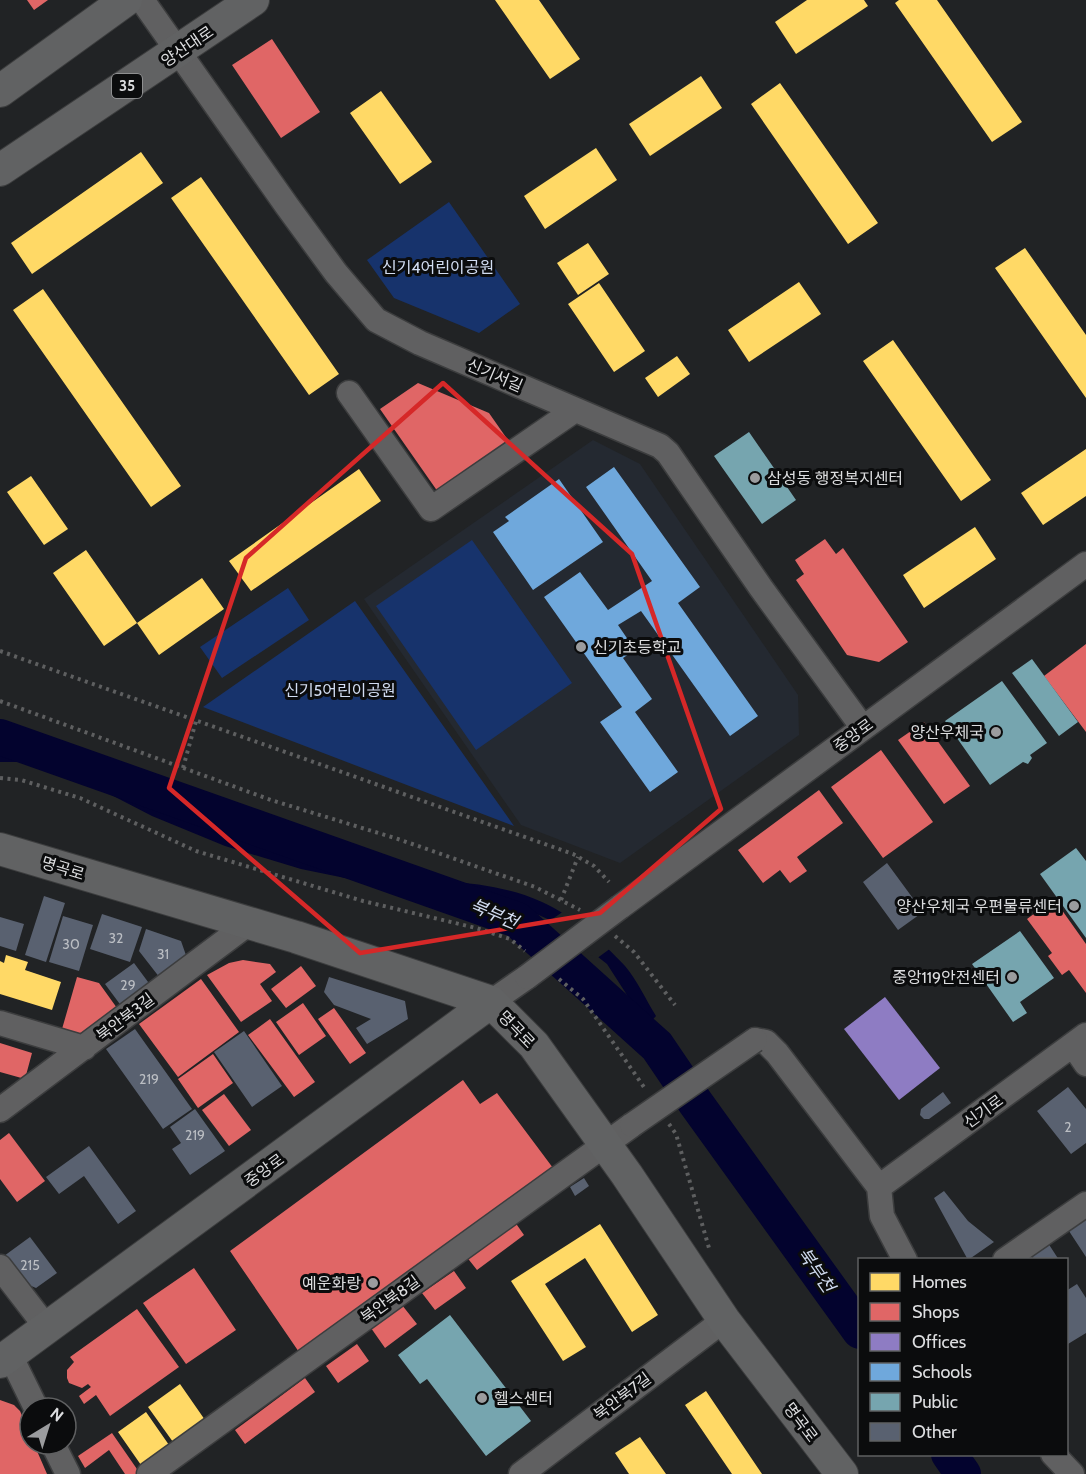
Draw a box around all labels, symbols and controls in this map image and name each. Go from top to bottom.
street label: 양산대로 [158,22,217,71]
road number: 35 [112,74,142,98]
park label: 신기4어린이공원 [382,258,494,277]
street label: 신기서길 [464,355,526,396]
place label: 삼성동 행정복지센터 [767,469,903,488]
marker: 삼성동 행정복지센터 [748,471,762,485]
place label: 신기초등학교 [593,638,681,657]
marker: 신기초등학교 [574,640,588,654]
park label: 신기5어린이공원 [284,681,396,700]
street label: 중앙로 [830,715,877,756]
place label: 양산우체국 [910,723,984,742]
marker: 양산우체국 [989,725,1003,739]
street label: 명곡로 [39,853,87,884]
water label: 북부천 [467,894,523,935]
place label: 양산우체국 우편물류센터 [896,897,1062,916]
marker: 양산우체국 우편물류센터 [1067,899,1081,913]
house number: 32 [109,929,123,947]
house number: 30 [62,935,80,953]
house number: 31 [157,945,169,963]
place label: 중앙119안전센터 [892,968,1000,987]
marker: 중앙119안전센터 [1005,970,1019,984]
house number: 29 [120,976,136,994]
street label: 북안북3길 [93,989,158,1045]
street label: 명곡로 [494,1007,539,1052]
house number: 219 [139,1070,159,1088]
street label: 신기로 [960,1091,1007,1132]
house number: 2 [1064,1118,1072,1136]
house number: 219 [185,1126,205,1144]
street label: 중앙로 [241,1150,288,1191]
water label: 북부천 [793,1243,841,1299]
house number: 215 [20,1256,40,1274]
legend [858,1258,1068,1456]
text: Homes [912,1271,967,1293]
street label: 북안북8길 [357,1272,424,1327]
place label: 예운화랑 [302,1274,361,1293]
marker: 예운화랑 [366,1276,380,1290]
text: Shops [912,1301,960,1323]
text: Offices [912,1331,966,1353]
text: Schools [912,1361,972,1383]
street label: 북안북7길 [590,1369,655,1424]
place label: 헬스센터 [494,1389,553,1408]
marker: 헬스센터 [475,1391,489,1405]
text: Public [912,1391,958,1413]
north arrow [18,1396,78,1456]
street label: 명곡로 [780,1399,822,1446]
text: N [47,1404,67,1426]
text: Other [912,1421,957,1443]

